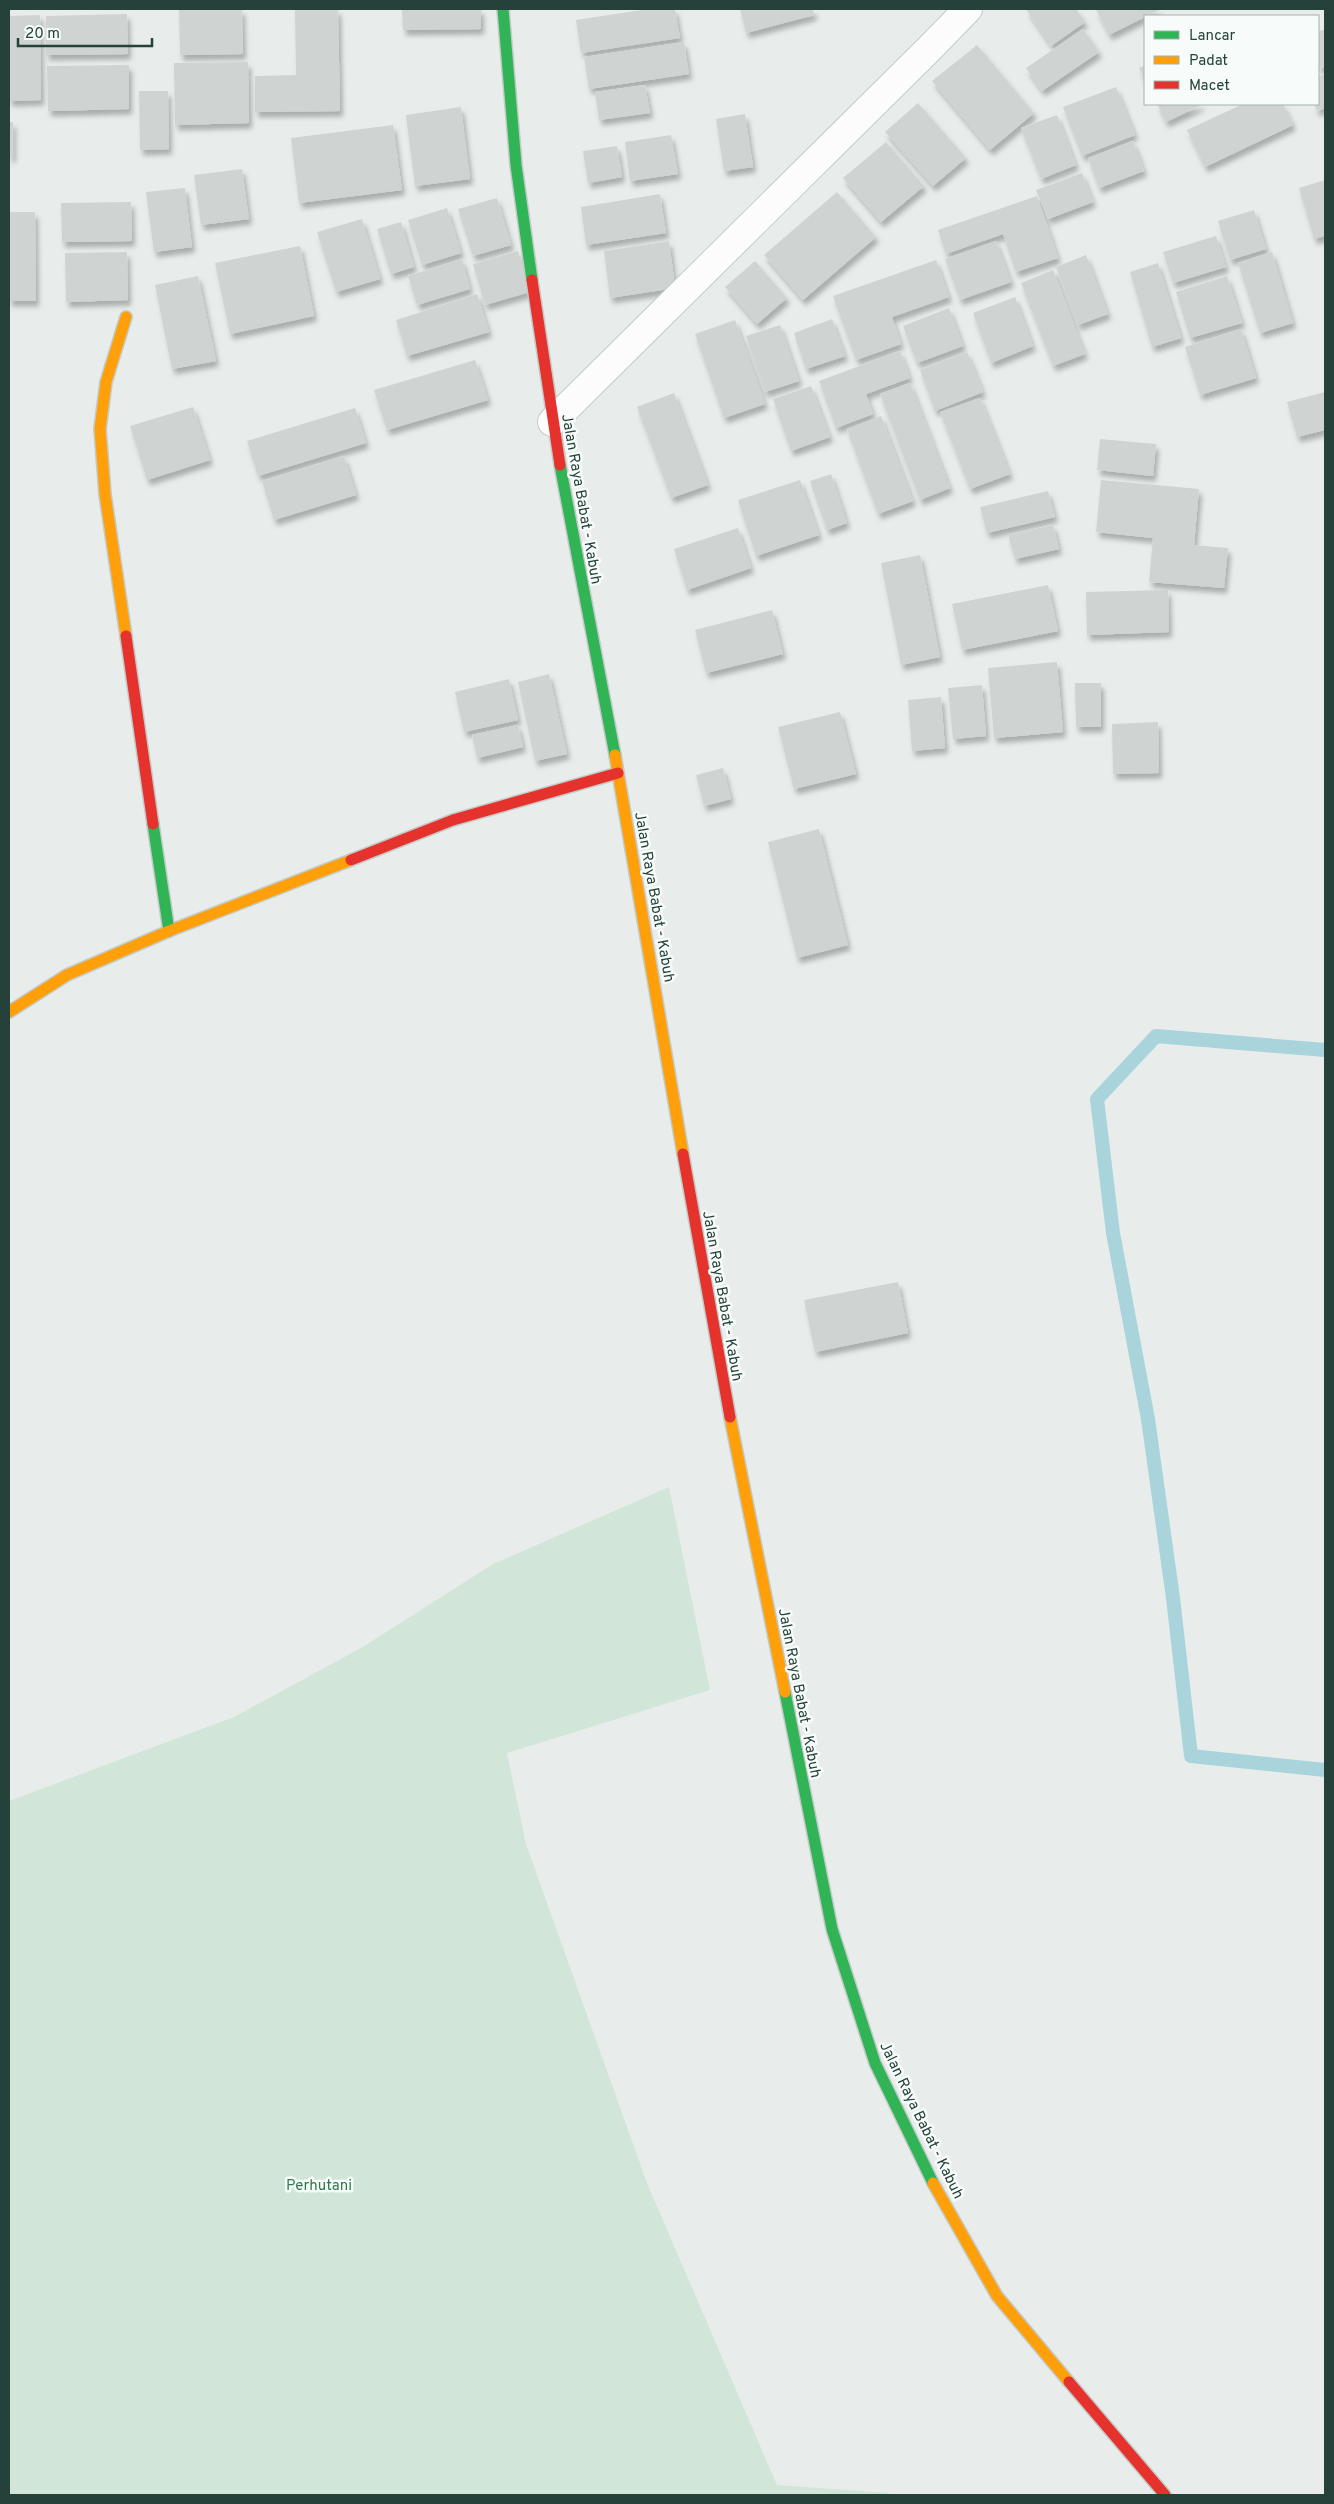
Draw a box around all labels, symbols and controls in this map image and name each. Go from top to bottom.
scale bar [18,15,151,47]
legend [1144,15,1319,105]
text: 20 m [25,25,60,44]
text: Lancar [1189,27,1236,46]
text: Padat [1189,52,1228,71]
text: Macet [1189,77,1230,96]
street label: Jalan Raya Babat - Kabuh [556,413,605,586]
street label: Jalan Raya Babat - Kabuh [629,811,678,984]
street label: Jalan Raya Babat - Kabuh [697,1210,746,1383]
street label: Jalan Raya Babat - Kabuh [773,1607,824,1780]
street label: Jalan Raya Babat - Kabuh [874,2039,967,2202]
park label: Perhutani [286,2177,352,2196]

